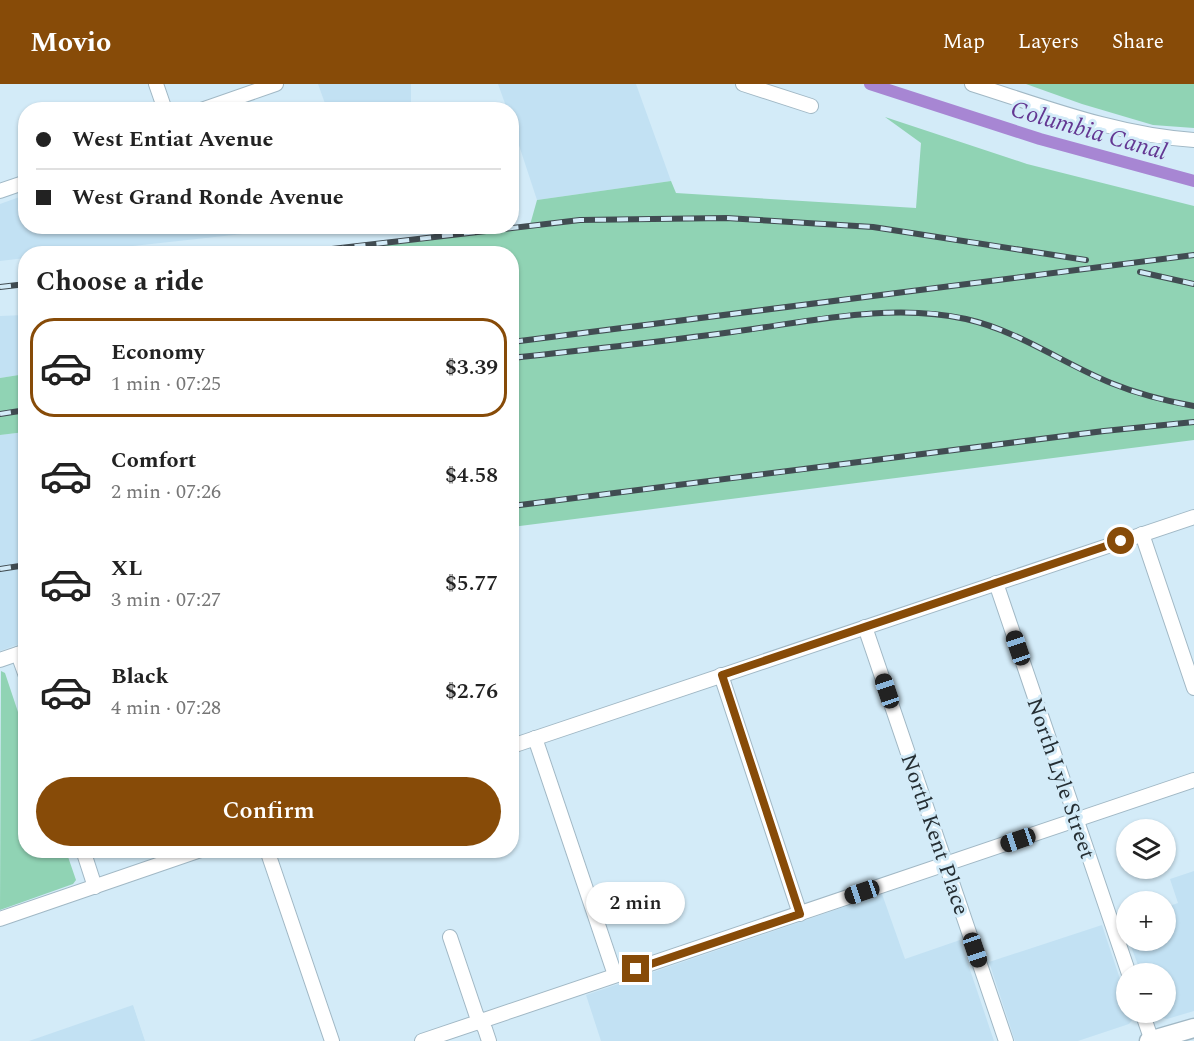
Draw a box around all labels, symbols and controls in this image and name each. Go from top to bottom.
text: Movio [30,21,111,64]
text: Map [943,26,985,58]
text: Layers [1018,26,1079,58]
text: Share [1112,26,1164,58]
water label: Columbia Canal [1006,91,1171,170]
text: West Entiat Avenue [72,123,273,156]
text: West Grand Ronde Avenue [72,181,344,214]
text: Choose a ride [36,261,204,303]
text: Economy [111,336,204,369]
icon: car [39,341,93,395]
text: $3.39 [445,351,498,384]
text: 1 min · 07:25 [111,369,221,399]
text: Comfort [111,444,196,477]
icon: car [39,449,93,503]
text: $4.58 [445,459,498,492]
text: 2 min · 07:26 [111,477,221,507]
route start [1107,527,1134,554]
text: XL [111,552,142,585]
icon: car [39,557,93,611]
text: $5.77 [445,567,498,600]
text: 3 min · 07:27 [111,585,221,615]
car [1004,628,1032,668]
text: Black [111,660,169,693]
icon: car [39,665,93,719]
car [873,671,901,711]
text: $2.76 [445,675,498,708]
text: 4 min · 07:28 [111,693,221,723]
street label: North Lyle Street [1017,693,1104,864]
street label: North Kent Place [891,749,978,920]
button: Confirm [36,777,501,846]
map controls [1116,819,1176,1023]
button: layers [1116,819,1176,879]
car [998,826,1038,854]
car [842,878,882,906]
callout: 2 min [586,882,686,924]
text: 2 min [610,888,661,918]
button: + [1116,891,1176,951]
car [961,930,989,970]
route end [622,955,649,982]
button: − [1116,963,1176,1023]

